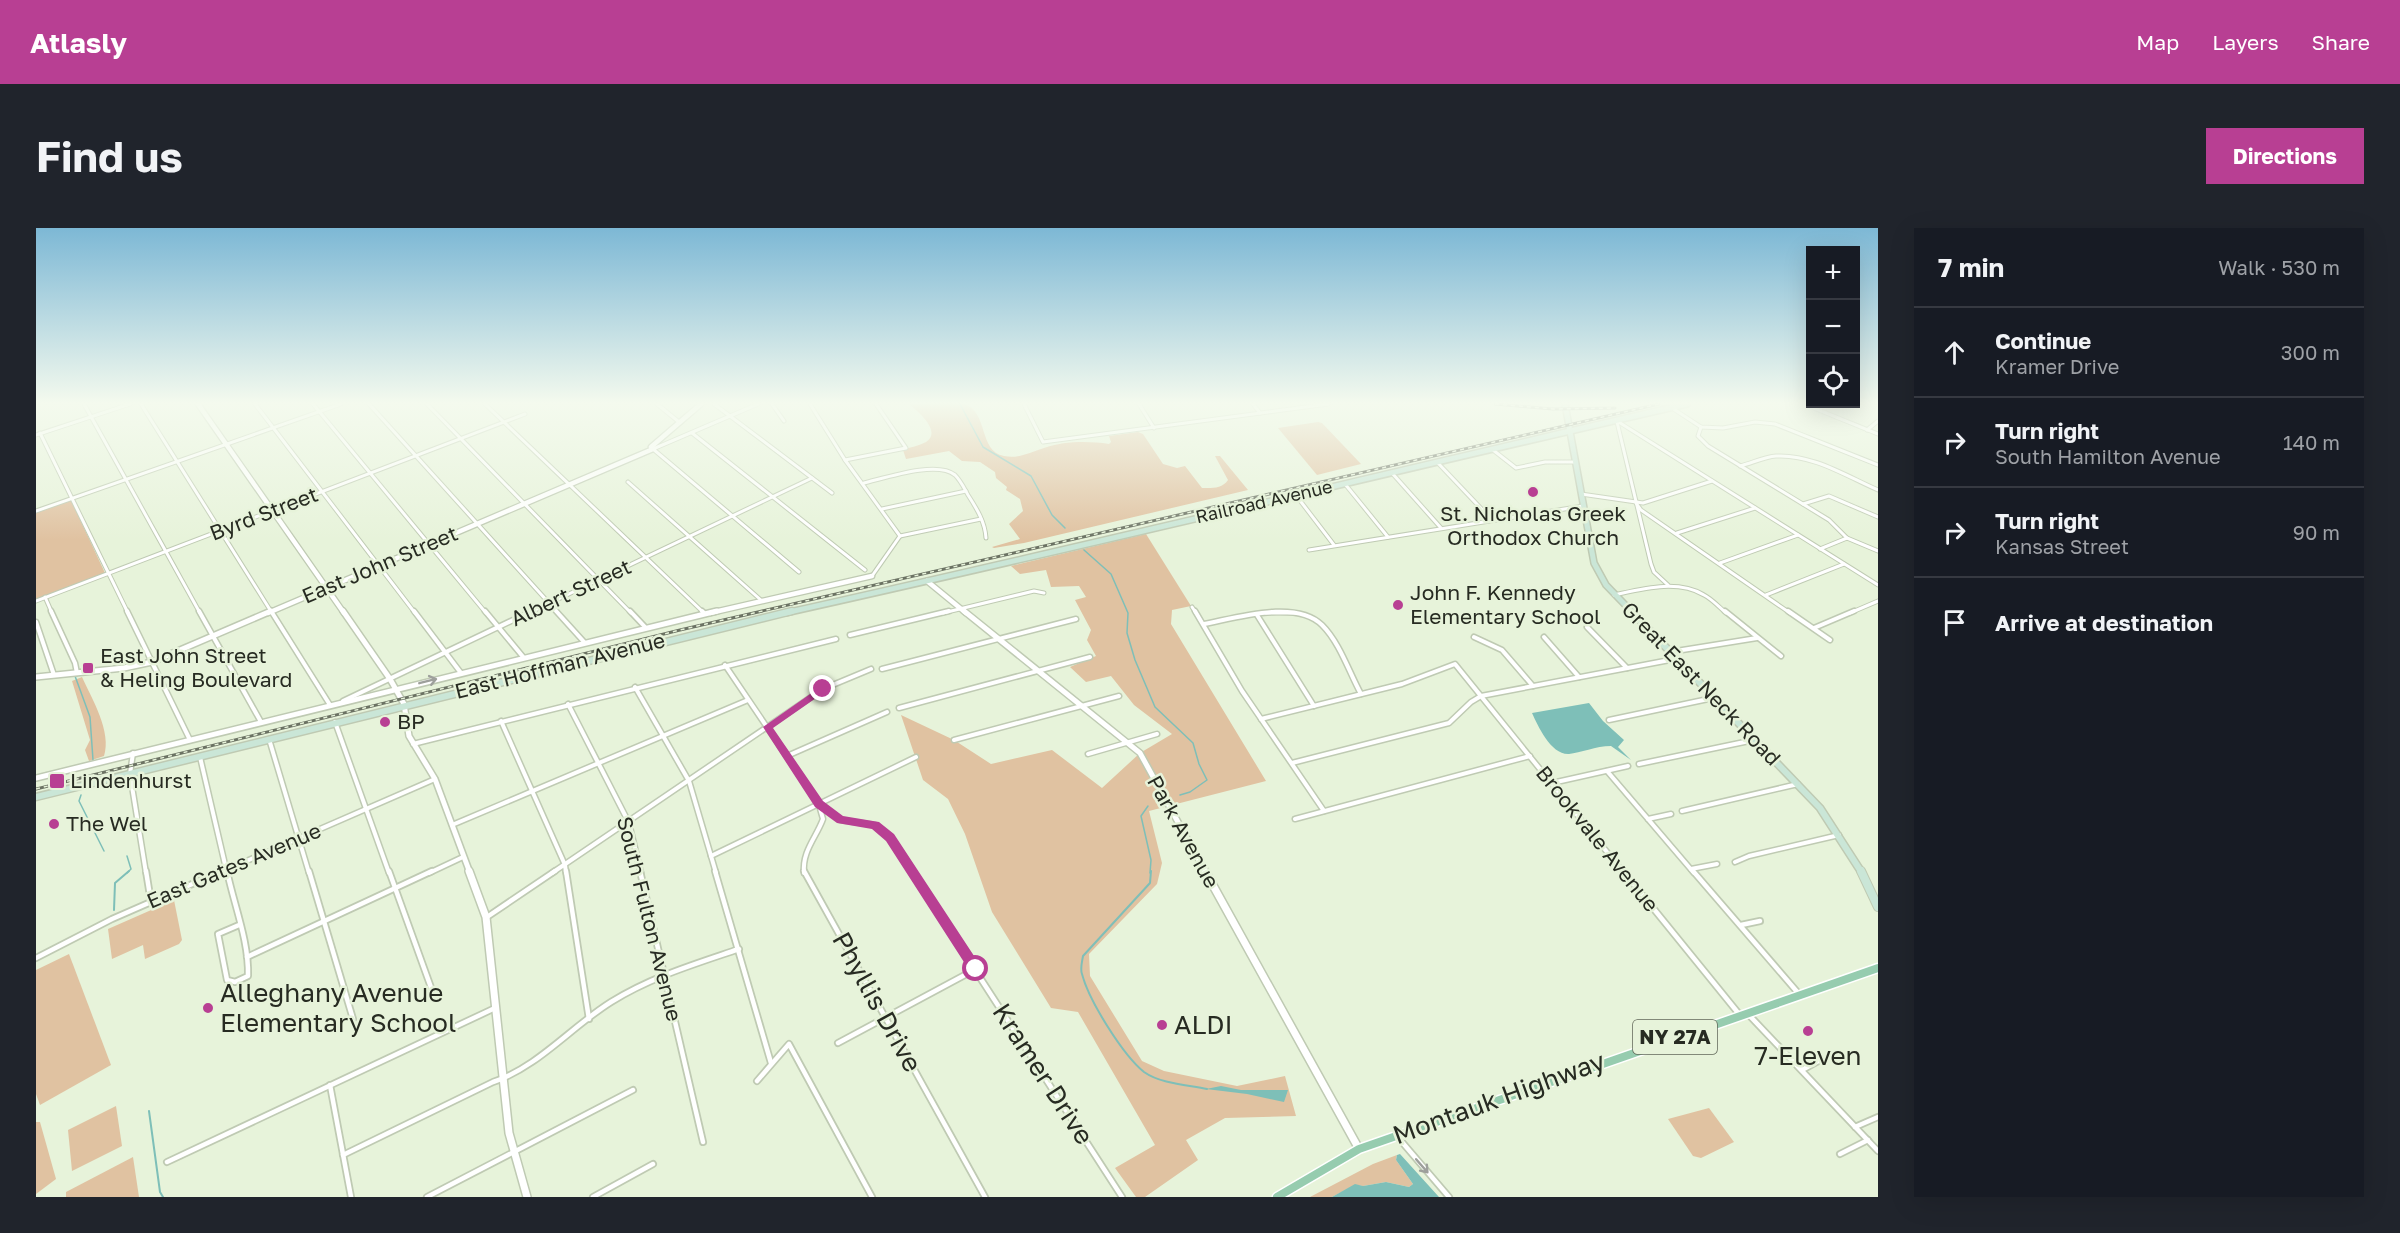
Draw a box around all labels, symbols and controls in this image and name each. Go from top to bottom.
text: Atlasly [30,26,127,59]
text: Map [2136,29,2179,55]
text: Layers [2212,29,2279,55]
text: Share [2312,29,2370,55]
button: Directions [2206,128,2364,184]
text: Find us [36,131,183,181]
map controls [1806,246,1860,408]
button: + [1806,246,1860,300]
text: 7 min [1938,252,2004,283]
text: Walk · 530 m [2218,255,2340,279]
button: − [1806,300,1860,354]
text: Continue [1995,327,2091,354]
icon: ahead [1938,336,1971,369]
text: 300 m [2281,340,2340,364]
button: locate [1806,354,1860,408]
text: Kramer Drive [1995,354,2119,378]
text: Turn right [1995,417,2099,444]
icon: right [1938,426,1971,459]
text: 140 m [2283,430,2340,454]
text: South Hamilton Avenue [1995,444,2221,468]
street label: Railroad Avenue [1193,475,1334,527]
street label: Byrd Street [206,481,321,546]
marker: St. Nicholas Greek Orthodox Church [1526,485,1540,499]
place label: St. Nicholas Greek Orthodox Church [1440,500,1626,550]
text: Turn right [1995,507,2099,534]
icon: right [1938,516,1971,549]
street label: East John Street [298,520,461,609]
text: 90 m [2293,520,2340,544]
text: Kansas Street [1995,534,2129,558]
street label: Albert Street [506,553,635,631]
place label: John F. Kennedy Elementary School [1410,579,1601,629]
street label: Great East Neck Road [1617,596,1787,771]
marker: John F. Kennedy Elementary School [1391,598,1405,612]
icon: arrive [1938,606,1971,639]
text: Arrive at destination [1995,609,2213,636]
street label: East Hoffman Avenue [452,626,668,704]
place label: East John Street & Heling Boulevard [100,642,292,692]
marker: East John Street & Heling Boulevard [81,661,95,675]
one-way arrow [418,675,438,686]
route end [809,675,835,701]
place label: BP [397,708,425,734]
marker: BP [378,715,392,729]
street label: Brookvale Avenue [1531,760,1665,917]
place label: Lindenhurst [70,767,192,793]
street label: Park Avenue [1142,771,1226,892]
marker: Lindenhurst [48,772,66,790]
place label: The Wel [66,810,148,836]
street label: South Fulton Avenue [612,814,688,1024]
marker: The Wel [47,817,61,831]
street label: East Gates Avenue [143,817,325,914]
street label: Phyllis Drive [826,926,929,1077]
route start [962,955,988,981]
place label: Alleghany Avenue Elementary School [220,977,456,1038]
street label: Kramer Drive [986,997,1100,1150]
marker: Alleghany Avenue Elementary School [201,1001,215,1015]
place label: ALDI [1174,1009,1233,1040]
marker: ALDI [1155,1018,1169,1032]
road number: NY 27A [1633,1020,1717,1054]
marker: 7-Eleven [1801,1024,1815,1038]
place label: 7-Eleven [1754,1040,1862,1071]
street label: Montauk Highway [1389,1045,1610,1150]
one-way arrow [1416,1158,1429,1174]

